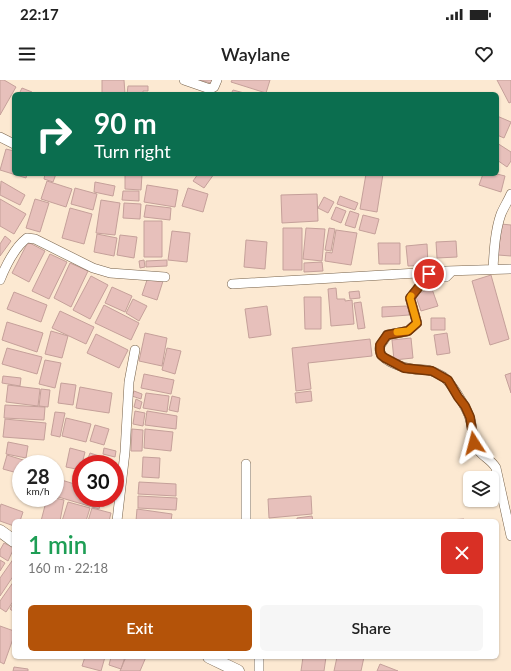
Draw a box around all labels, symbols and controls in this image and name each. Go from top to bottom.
text: 22:17 [20,5,59,23]
icon: menu [16,43,38,65]
text: Waylane [221,43,290,65]
icon: heart [473,43,495,65]
text: 90 m [94,106,157,140]
icon: right [28,108,80,160]
text: Turn right [94,140,171,162]
pin [412,257,446,291]
icon: arrive [418,263,440,285]
position arrow [453,422,495,464]
speed limit sign: 30 [72,455,124,507]
text: 28 [26,464,50,488]
map controls [463,471,499,507]
button: layers [463,471,499,507]
text: km/h [26,485,50,497]
text: 1 min [28,530,87,559]
button: close [441,532,483,574]
text: 160 m · 22:18 [28,560,108,576]
button: Exit [28,605,252,651]
button: Share [260,605,483,651]

